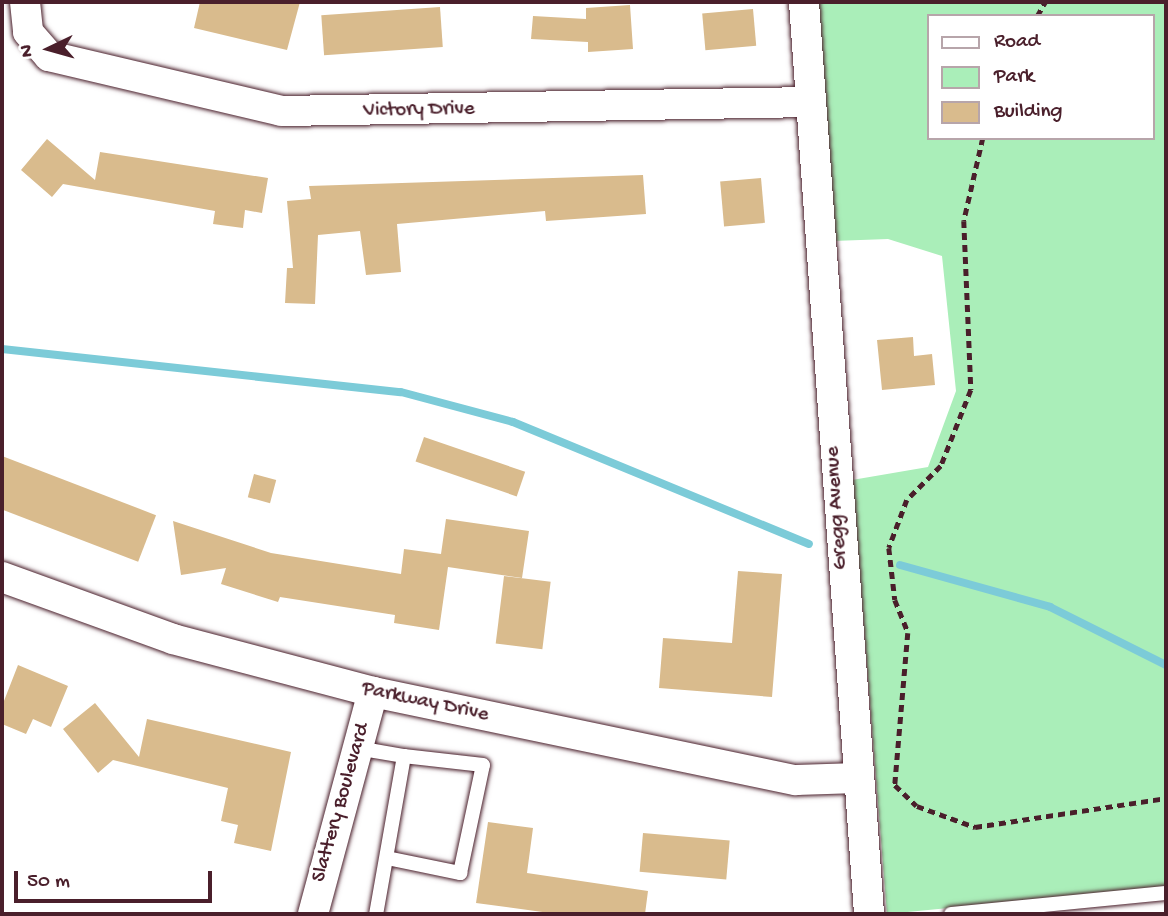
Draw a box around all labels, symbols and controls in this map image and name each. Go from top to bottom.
north arrow [14,14,84,84]
legend [926,14,1154,140]
text: Road [994,30,1040,55]
text: N [16,44,40,58]
text: Park [994,65,1034,90]
street label: Victory Drive [363,97,475,125]
text: Building [994,100,1063,125]
street label: Gregg Avenue [821,446,855,570]
street label: Parkway Drive [359,677,491,729]
street label: Slattery Boulevard [307,721,377,885]
scale bar [18,856,215,900]
text: 50 m [27,870,70,895]

